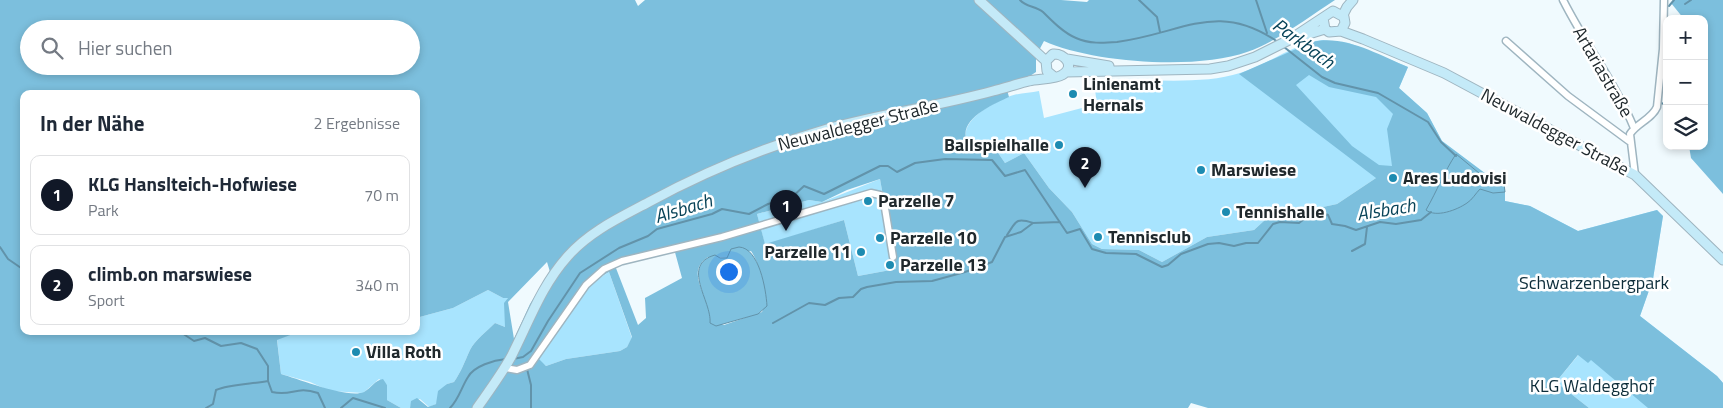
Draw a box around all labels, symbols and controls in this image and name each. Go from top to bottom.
water label: Parkbach [1267,10,1342,75]
map controls [1663,15,1708,150]
button: + [1663,15,1708,60]
search box [20,20,420,75]
street label: Artariastraße [1567,21,1640,122]
text: Hier suchen [78,33,173,62]
icon: search [38,34,66,62]
button: − [1663,60,1708,105]
place label: Linienamt Hernals [1083,70,1161,118]
street label: Neuwaldegger Straße [1476,81,1634,182]
marker: Linienamt Hernals [1067,88,1079,100]
street label: Neuwaldegger Straße [775,92,941,158]
button: layers [1663,105,1708,150]
text: In der Nähe [40,107,145,139]
text: 2 Ergebnisse [313,111,400,135]
place label: Ballspielhalle [944,131,1049,158]
marker: Ballspielhalle [1053,139,1065,151]
pin: 2 [1069,147,1101,188]
place label: Marswiese [1211,156,1296,183]
marker: Marswiese [1195,164,1207,176]
place label: Ares Ludovisi [1403,164,1507,191]
text: KLG Hanslteich-Hofwiese [88,169,297,198]
marker: Ares Ludovisi [1387,172,1399,184]
text: 1 [53,183,61,207]
text: 70 m [364,183,399,207]
water label: Alsbach [650,185,716,230]
place label: Parzelle 7 [878,187,955,214]
water label: Alsbach [1355,189,1418,227]
pin: 1 [770,190,802,231]
marker: Parzelle 7 [862,195,874,207]
text: Park [88,198,119,222]
place label: Tennishalle [1236,198,1325,225]
marker: Tennishalle [1220,206,1232,218]
place label: Tennisclub [1108,223,1191,250]
place label: Parzelle 10 [890,224,977,251]
marker: Tennisclub [1092,231,1104,243]
marker: Parzelle 10 [874,232,886,244]
place label: Parzelle 11 [764,238,851,265]
marker: Parzelle 11 [855,246,867,258]
place label: Parzelle 13 [900,251,987,278]
text: climb.on marswiese [88,259,252,288]
your location [716,259,742,285]
marker: Parzelle 13 [884,259,896,271]
park label: Schwarzenbergpark [1519,269,1669,296]
text: 2 [53,273,61,297]
text: 340 m [355,273,399,297]
text: Sport [88,288,125,312]
place label: Villa Roth [366,338,441,365]
marker: Villa Roth [350,346,362,358]
park label: KLG Waldegghof [1530,372,1654,399]

